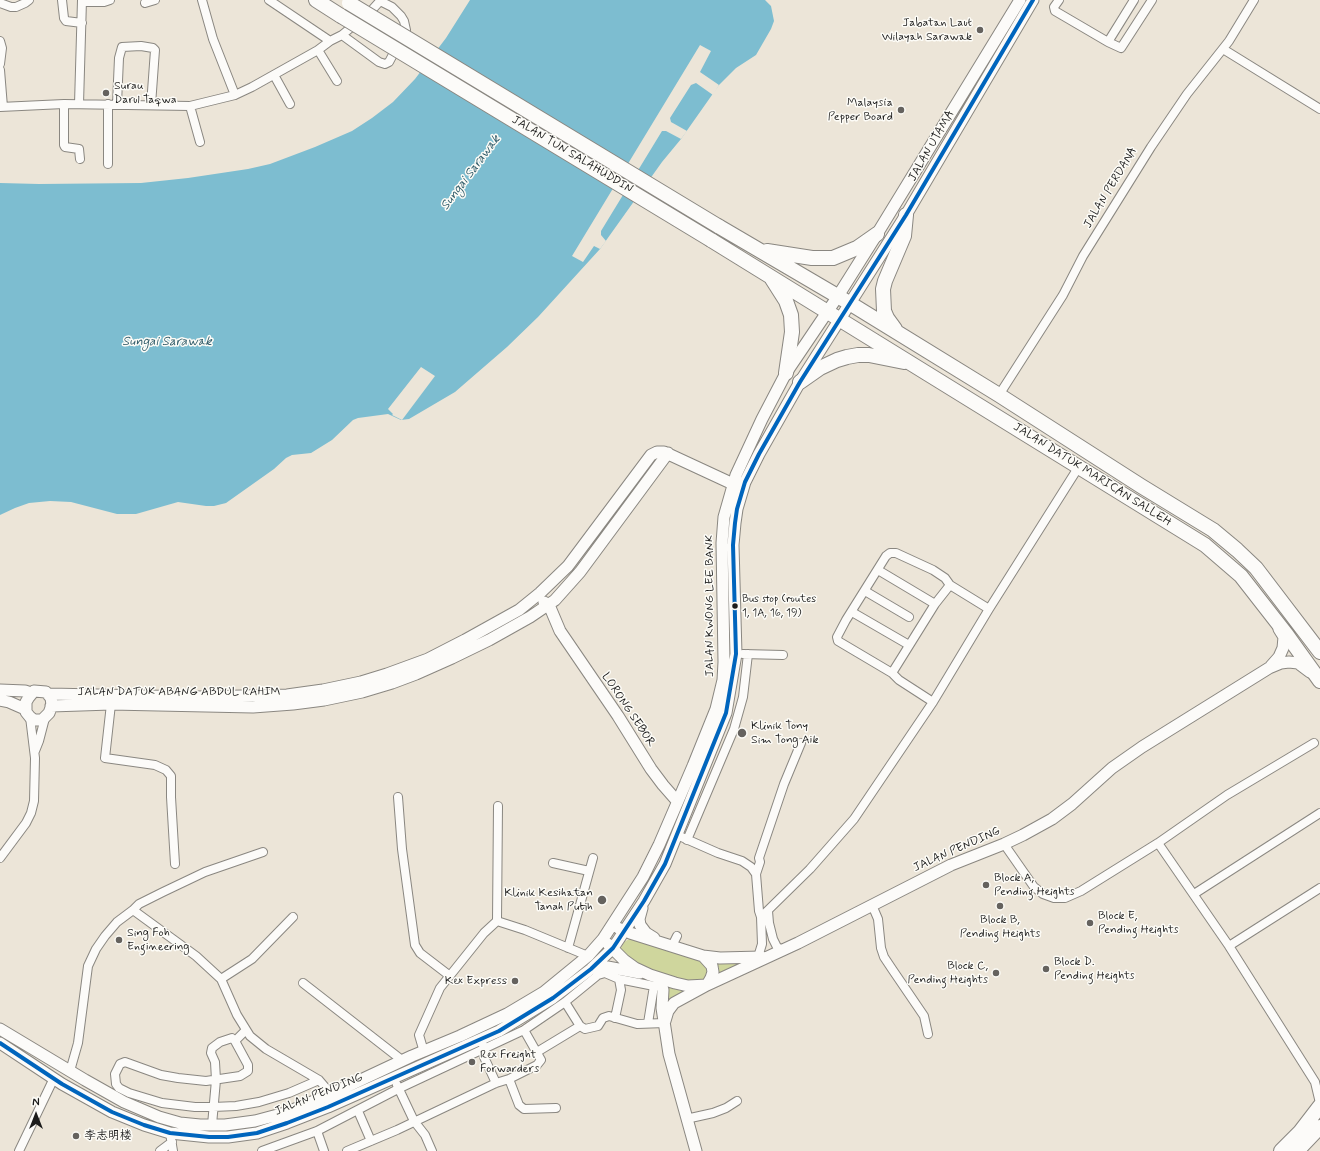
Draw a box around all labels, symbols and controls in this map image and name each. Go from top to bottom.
place label: Jabatan Laut Wilayah Sarawak [882,16,972,44]
marker: Jabatan Laut Wilayah Sarawak [975,25,985,35]
place label: Surau Darul Taqwa [114,79,177,107]
marker: Surau Darul Taqwa [101,88,111,98]
place label: Malaysia Pepper Board [828,96,893,124]
marker: Malaysia Pepper Board [896,105,906,115]
street label: JALAN UTAMA [906,108,958,184]
street label: JALAN TUN SALAHUDDIN [509,113,635,197]
water label: Sungai Sarawak [438,132,504,214]
street label: JALAN PERDANA [1081,145,1141,231]
water label: Sungai Sarawak [122,334,212,350]
street label: JALAN DATUK MARICAN SALLEH [1010,420,1174,530]
street label: JALAN KWONG LEE BANK [703,535,717,677]
place label: Bus stop (routes 1, 1A, 16, 19) [742,593,816,619]
marker: Bus stop (routes 1, 1A, 16, 19) [730,601,740,611]
street label: LORONG SEBOR [598,670,658,750]
street label: JALAN DATUK ABANG ABDUL RAHIM [77,685,281,699]
place label: Klinik Tony Sim Tong Aik [751,719,818,747]
marker: Klinik Tony Sim Tong Aik [736,727,748,739]
street label: JALAN PENDING [911,824,1003,876]
place label: Block A, Pending Heights [994,871,1075,899]
marker: Block A, Pending Heights [981,880,991,890]
place label: Klinik Kesihatan Tanah Putih [504,886,593,914]
marker: Klinik Kesihatan Tanah Putih [596,894,608,906]
marker: Block B, Pending Heights [995,901,1005,911]
place label: Block E, Pending Heights [1098,909,1179,937]
place label: Block B, Pending Heights [960,913,1040,941]
marker: Block E, Pending Heights [1085,918,1095,928]
place label: Sing Foh Engineering [127,926,189,954]
marker: Sing Foh Engineering [114,935,124,945]
place label: Block D. Pending Heights [1054,955,1135,983]
place label: Block C, Pending Heights [907,959,988,987]
marker: Block D. Pending Heights [1041,964,1051,974]
marker: Block C, Pending Heights [991,968,1001,978]
place label: Kex Express [445,974,507,988]
marker: Kex Express [510,976,520,986]
place label: Rex Freight Forwarders [480,1048,539,1076]
marker: Rex Freight Forwarders [467,1057,477,1067]
street label: JALAN PENDING [273,1071,365,1119]
north arrow [16,1095,56,1135]
text: N [32,1096,40,1110]
place label: 李志明楼 [84,1129,132,1143]
marker: 李志明楼 [71,1131,81,1141]

